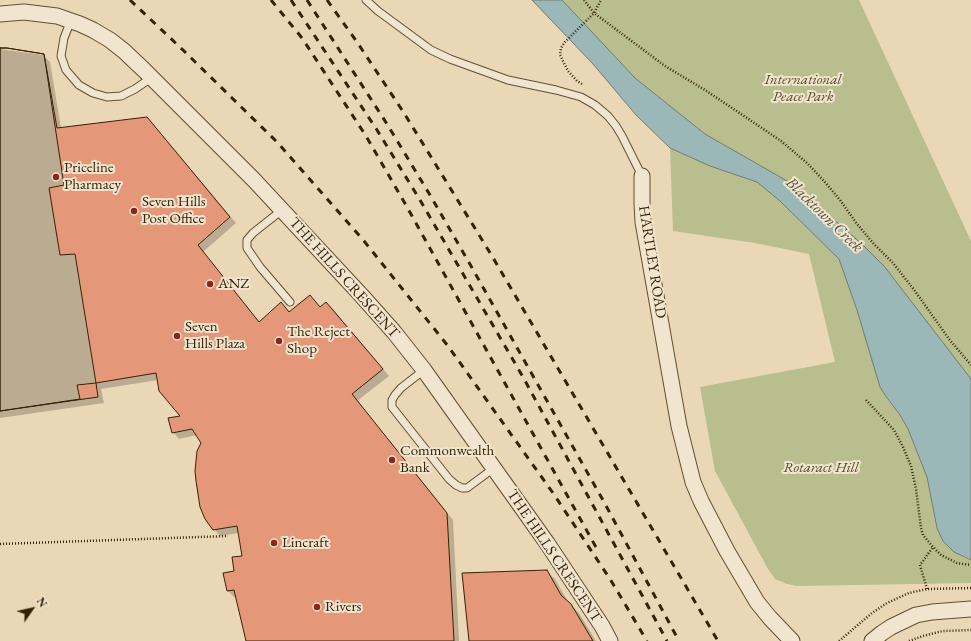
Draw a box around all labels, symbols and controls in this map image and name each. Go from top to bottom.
park label: International Peace Park [764,71,842,106]
place label: Priceline Pharmacy [64,159,121,194]
marker: Priceline Pharmacy [51,172,61,182]
water label: Blacktown Creek [781,173,867,257]
place label: Seven Hills Post Office [142,193,206,228]
street label: HARTLEY ROAD [634,204,670,320]
marker: Seven Hills Post Office [129,206,139,216]
street label: THE HILLS CRESCENT [285,214,403,342]
place label: ANZ [218,275,249,293]
marker: ANZ [205,279,215,289]
place label: Seven Hills Plaza [185,318,245,353]
place label: The Reject Shop [287,323,350,358]
marker: Seven Hills Plaza [172,331,182,341]
marker: The Reject Shop [274,336,284,346]
place label: Commonwealth Bank [400,442,494,477]
marker: Commonwealth Bank [387,455,397,465]
park label: Rotaract Hill [783,459,859,477]
street label: THE HILLS CRESCENT [503,486,605,626]
place label: Lincraft [282,534,329,552]
marker: Lincraft [269,538,279,548]
north arrow [12,589,52,629]
text: N [34,595,50,610]
place label: Rivers [325,598,361,616]
marker: Rivers [312,602,322,612]

